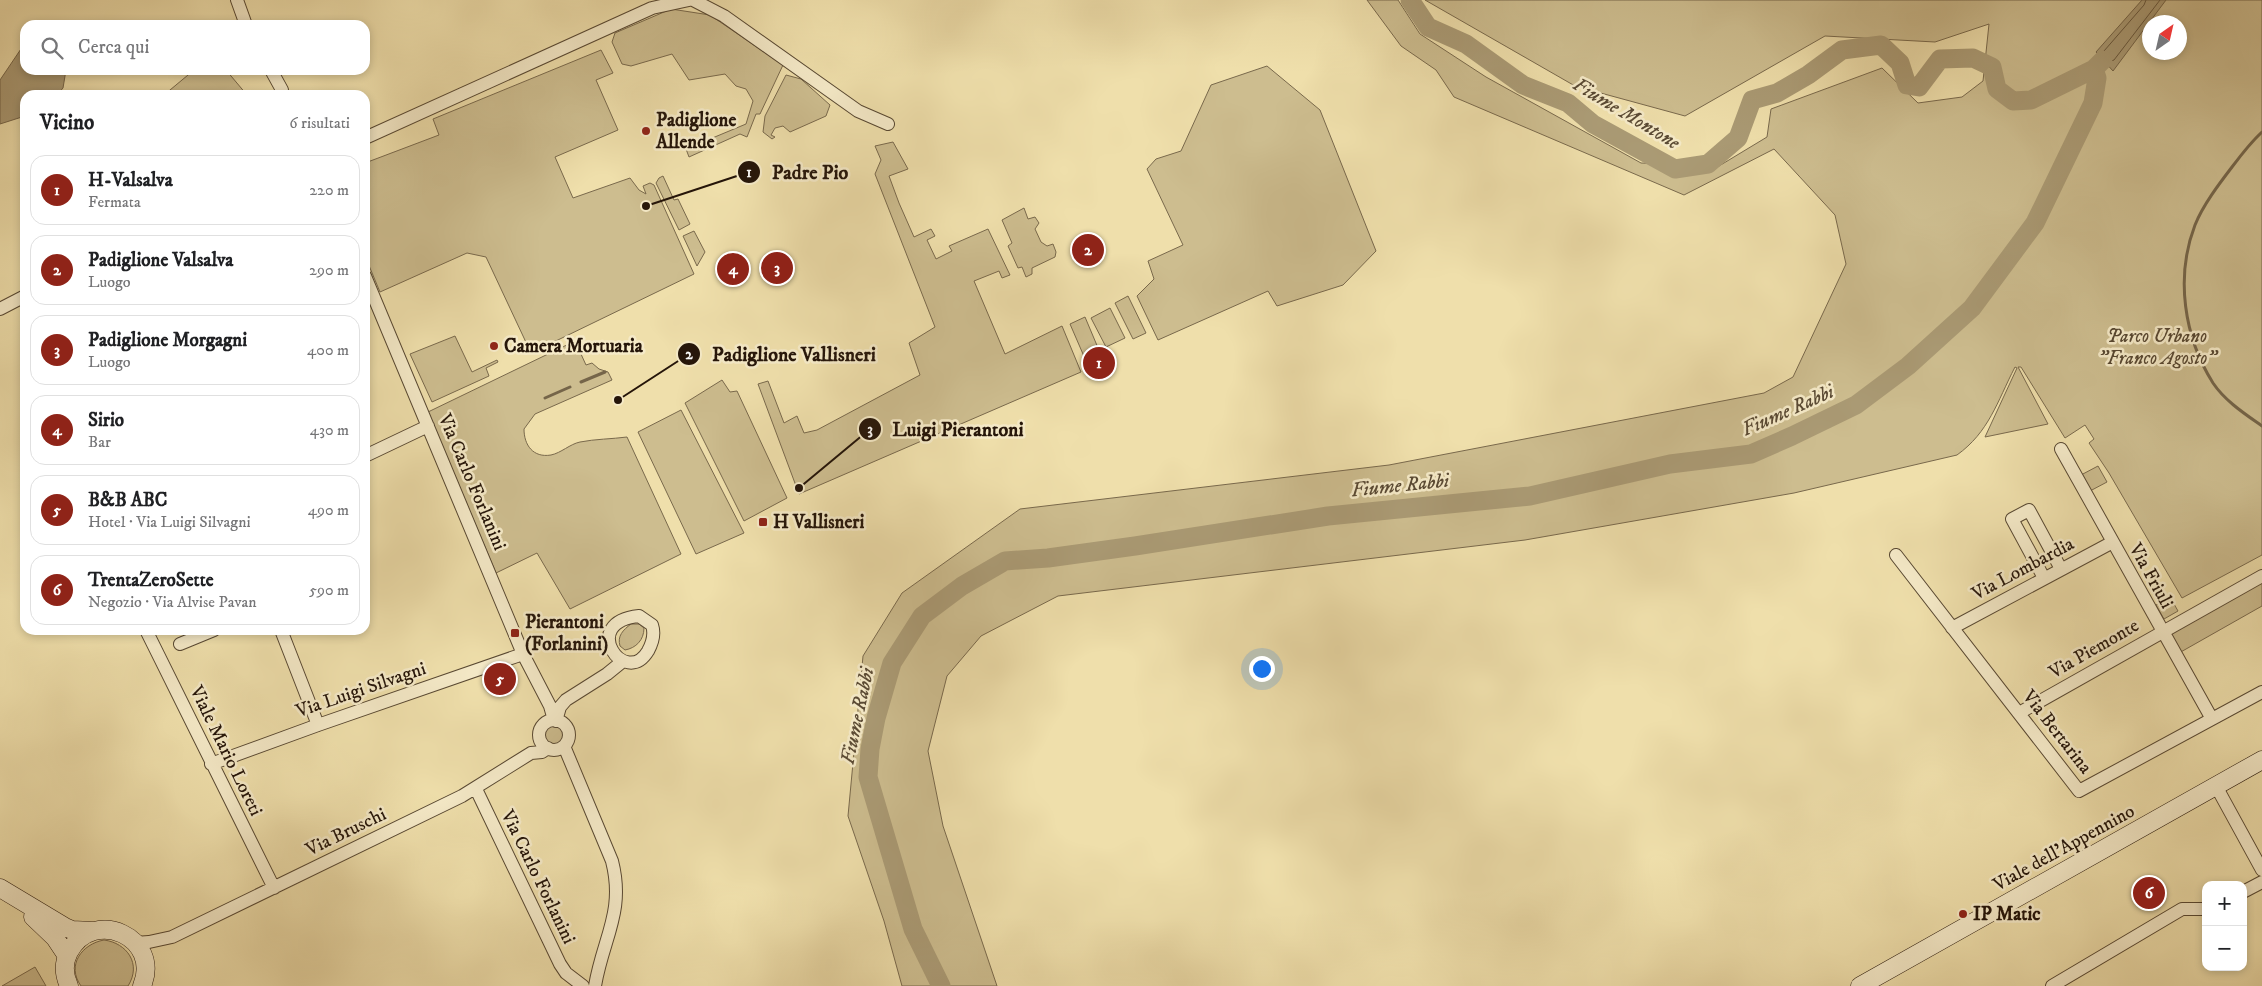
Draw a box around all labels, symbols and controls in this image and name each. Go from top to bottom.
north arrow [2142,15,2187,60]
search box [20,20,370,75]
icon: search [38,34,66,62]
text: Cerca qui [78,36,149,59]
water label: Fiume Montone [1568,72,1685,156]
place label: Padiglione Allende [655,109,736,154]
text: Vicino [40,110,94,136]
text: 6 risultati [289,113,350,133]
marker: Padiglione Allende [640,125,652,137]
callout: Padre Pio [737,154,859,189]
text: Padre Pio [772,161,849,186]
text: 1 [746,163,752,182]
text: H-Valsalva [88,169,173,192]
text: 1 [54,180,60,200]
text: 220 m [309,180,349,200]
text: Fermata [88,192,141,212]
pin: 2 [1072,231,1104,269]
text: Padiglione Valsalva [88,249,233,272]
pin: 3 [761,249,793,287]
pin: 4 [717,250,749,288]
text: 2 [53,260,61,280]
text: 290 m [309,260,349,280]
text: Luogo [88,272,131,292]
park label: Parco Urbano "Franco Agosto" [2098,325,2219,370]
text: Padiglione Morgagni [88,329,247,352]
place label: Camera Mortuaria [504,335,644,358]
callout: Padiglione Vallisneri [677,337,885,372]
text: 3 [54,340,60,360]
text: 400 m [307,340,349,360]
marker: Camera Mortuaria [488,340,500,352]
text: Padiglione Vallisneri [712,343,876,368]
pin: 1 [1083,344,1115,382]
text: 2 [685,345,693,364]
text: Luogo [88,352,131,372]
water label: Fiume Rabbi [1738,379,1840,442]
text: Sirio [88,409,124,432]
street label: Via Carlo Forlanini [432,409,511,554]
callout: Luigi Pierantoni [857,411,1034,446]
text: Luigi Pierantoni [892,418,1024,443]
text: 4 [52,420,62,440]
text: 430 m [310,420,349,440]
text: 3 [867,420,873,439]
text: Bar [88,432,111,452]
water label: Fiume Rabbi [1350,468,1452,504]
text: B&B ABC [88,489,168,512]
text: 5 [53,500,61,520]
text: 490 m [308,500,349,520]
place label: H Vallisneri [773,511,864,534]
text: Hotel · Via Luigi Silvagni [88,512,251,532]
marker: H Vallisneri [757,516,769,528]
street label: Via Lombardia [1967,532,2078,606]
street label: Via Friuli [2123,538,2178,613]
text: TrentaZeroSette [88,569,214,592]
text: 6 [53,580,61,600]
text: 590 m [309,580,349,600]
text: Negozio · Via Alvise Pavan [88,592,257,612]
place label: Pierantoni (Forlanini) [525,611,608,656]
street label: Via Piemonte [2044,614,2143,684]
marker: Pierantoni (Forlanini) [509,627,521,639]
your location [1249,656,1275,682]
street label: Via Luigi Silvagni [292,657,429,723]
pin: 5 [484,660,516,698]
water label: Fiume Rabbi [836,664,881,767]
street label: Viale Mario Loreti [184,681,267,820]
street label: Via Bertarina [2017,685,2097,778]
street label: Viale dell'Appennino [1988,800,2139,897]
street label: Via Bruschi [301,803,390,862]
street label: Via Carlo Forlanini [495,805,580,948]
pin: 6 [2133,874,2165,912]
map controls [2202,881,2247,971]
button: + [2202,881,2247,926]
place label: IP Matic [1973,903,2041,926]
marker: IP Matic [1957,908,1969,920]
button: − [2202,926,2247,971]

